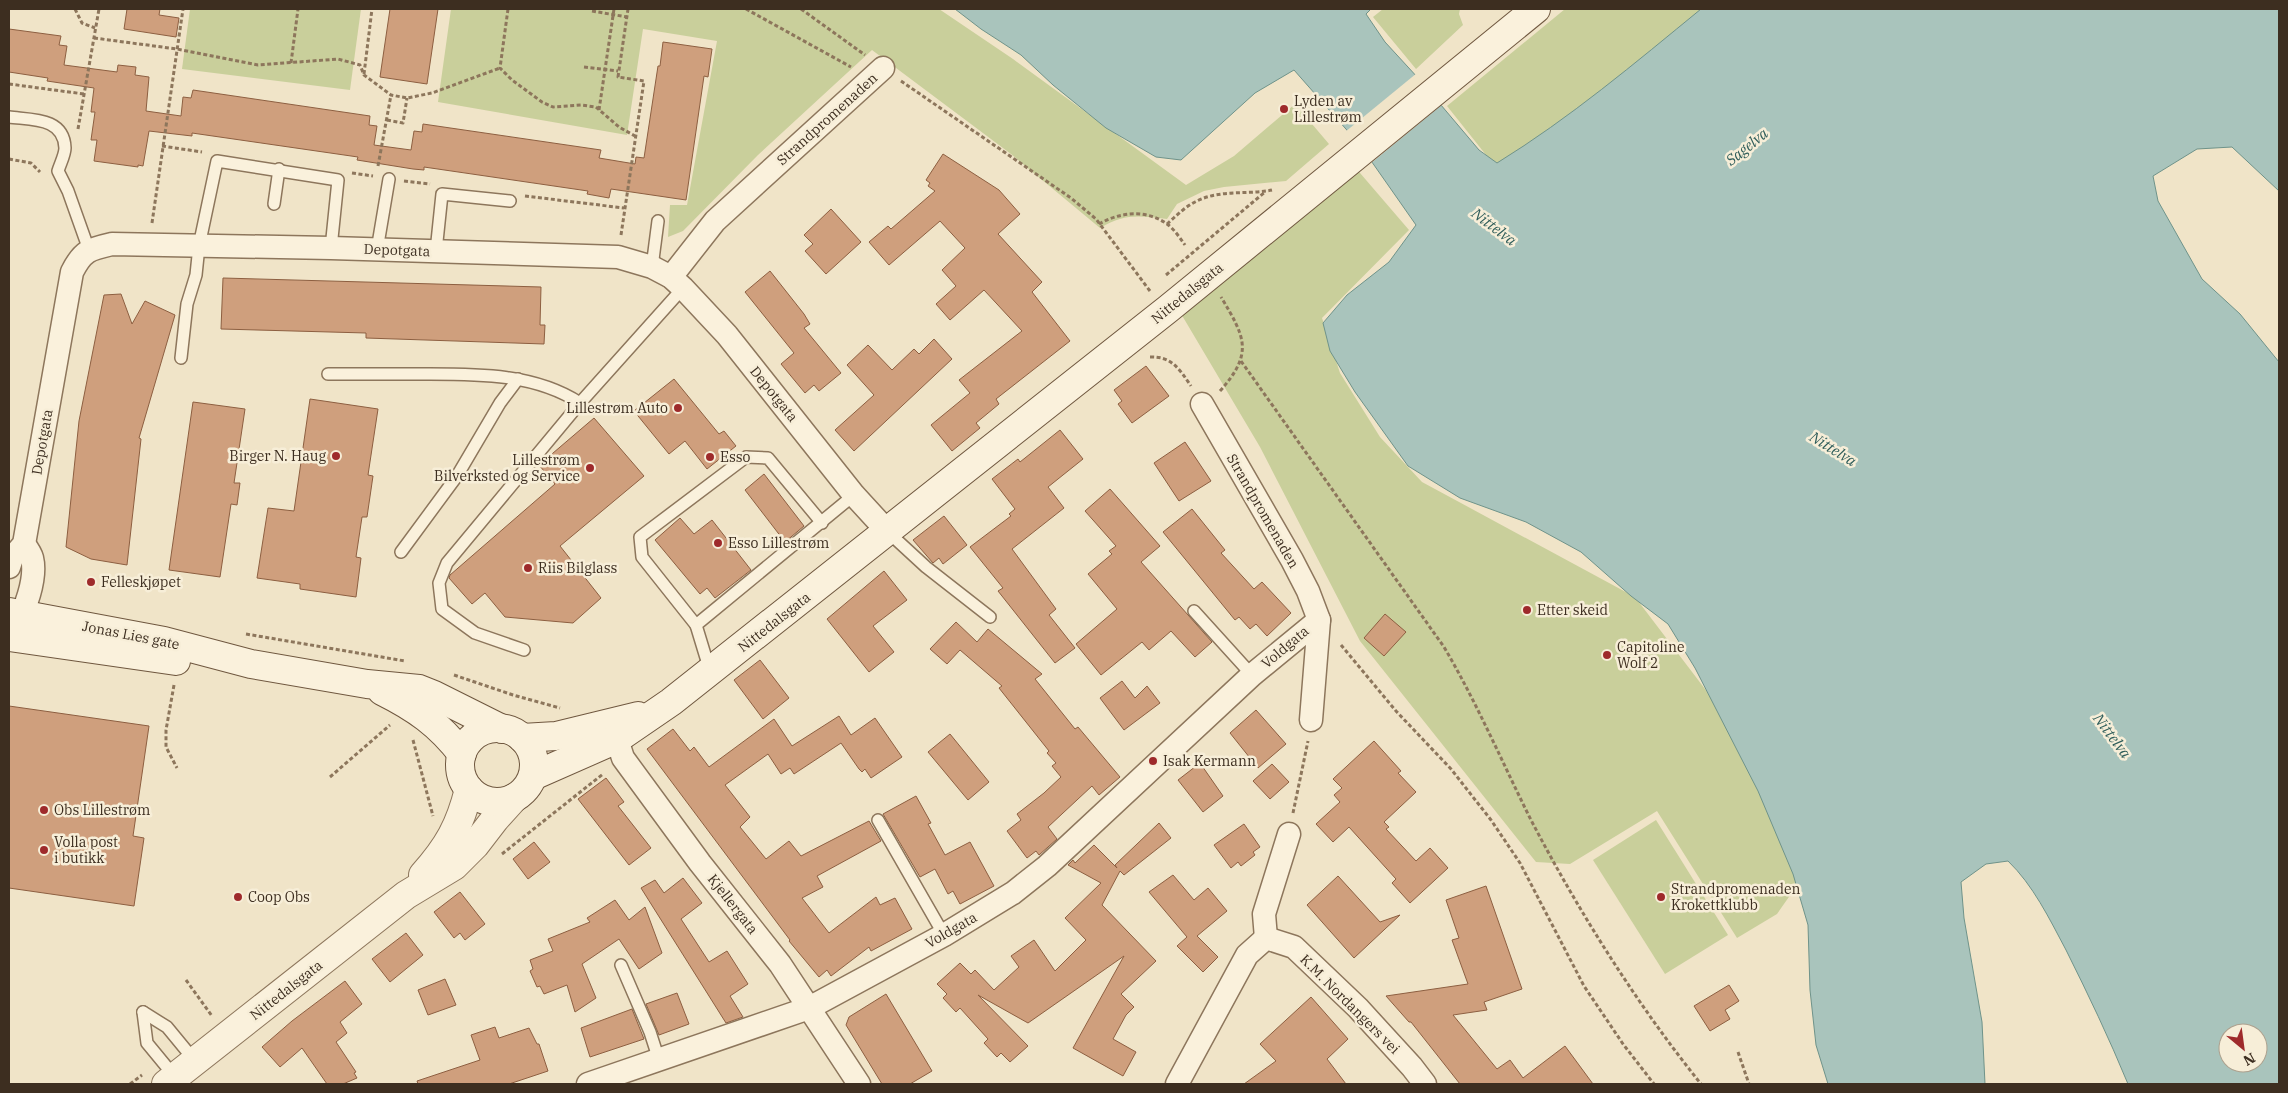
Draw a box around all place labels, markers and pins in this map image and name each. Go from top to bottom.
place label: Lyden av Lillestrøm [1294,92,1362,126]
marker: Lyden av Lillestrøm [1278,103,1290,115]
place label: Lillestrøm Auto [566,399,668,417]
marker: Lillestrøm Auto [672,402,684,414]
place label: Birger N. Haug [229,447,326,465]
place label: Esso [720,448,751,466]
marker: Birger N. Haug [330,450,342,462]
place label: Lillestrøm Bilverksted og Service [434,451,580,485]
marker: Esso [704,451,716,463]
marker: Lillestrøm Bilverksted og Service [584,462,596,474]
place label: Esso Lillestrøm [728,534,829,552]
marker: Esso Lillestrøm [712,537,724,549]
place label: Riis Bilglass [538,559,618,577]
marker: Riis Bilglass [522,562,534,574]
place label: Felleskjøpet [101,573,181,591]
marker: Felleskjøpet [85,576,97,588]
place label: Etter skeid [1537,601,1608,619]
marker: Etter skeid [1521,604,1533,616]
place label: Capitoline Wolf 2 [1617,638,1684,672]
marker: Capitoline Wolf 2 [1601,649,1613,661]
place label: Isak Kermann [1163,752,1256,770]
marker: Isak Kermann [1147,755,1159,767]
place label: Obs Lillestrøm [54,801,150,819]
marker: Obs Lillestrøm [38,804,50,816]
place label: Volla post i butikk [54,833,118,867]
marker: Volla post i butikk [38,844,50,856]
place label: Strandpromenaden Krokettklubb [1671,880,1801,914]
place label: Coop Obs [248,888,310,906]
marker: Coop Obs [232,891,244,903]
marker: Strandpromenaden Krokettklubb [1655,891,1667,903]

